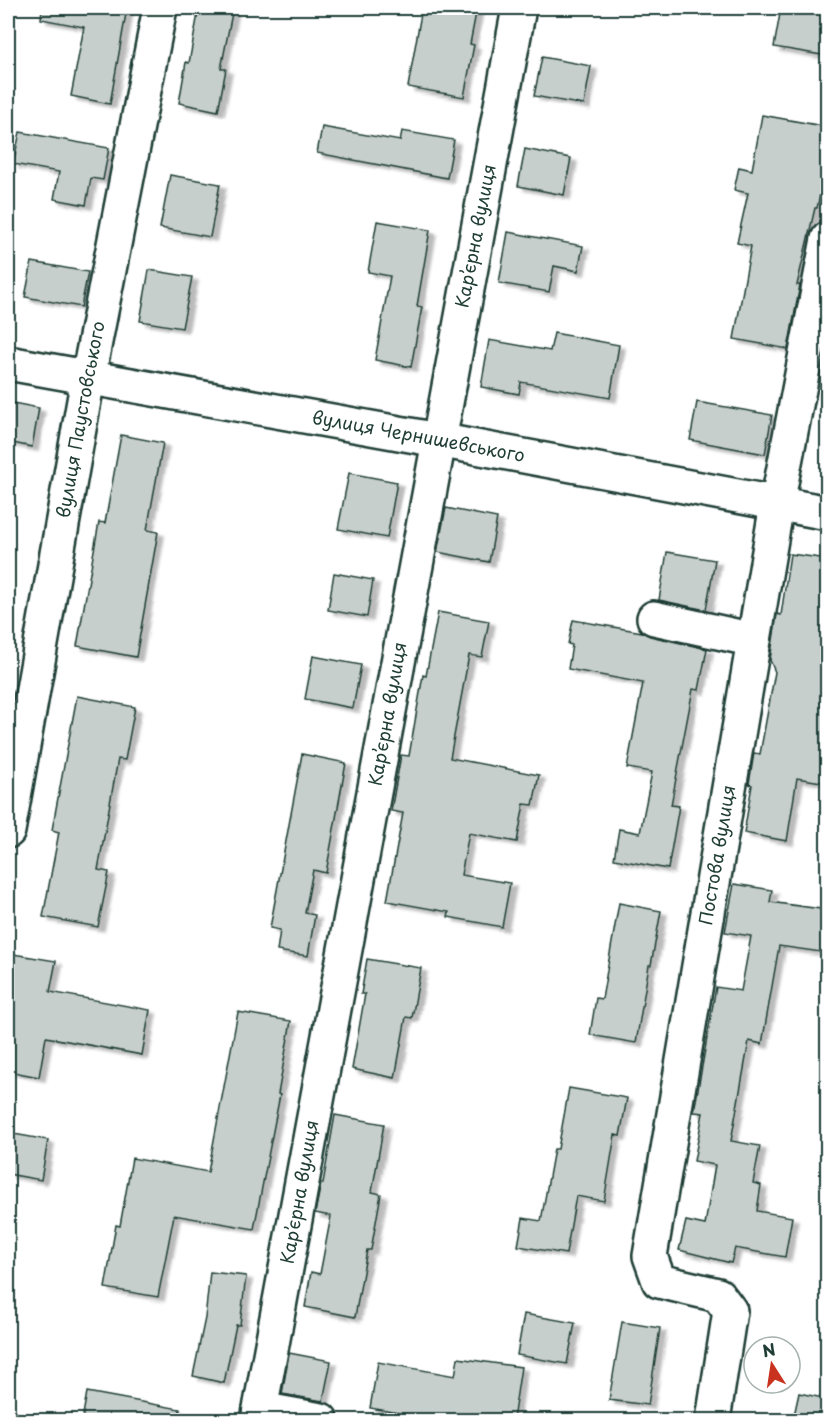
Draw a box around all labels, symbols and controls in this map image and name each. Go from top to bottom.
street label: Карʼєрна вулиця [447,162,502,310]
street label: вулиця Паустовського [49,318,111,520]
street label: вулиця Чернишевського [310,403,527,468]
street label: Карʼєрна вулиця [361,640,412,788]
street label: Постова вулиця [691,783,741,927]
street label: Карʼєрна вулиця [273,1118,324,1266]
north arrow [742,1335,802,1395]
text: N [760,1336,777,1362]

